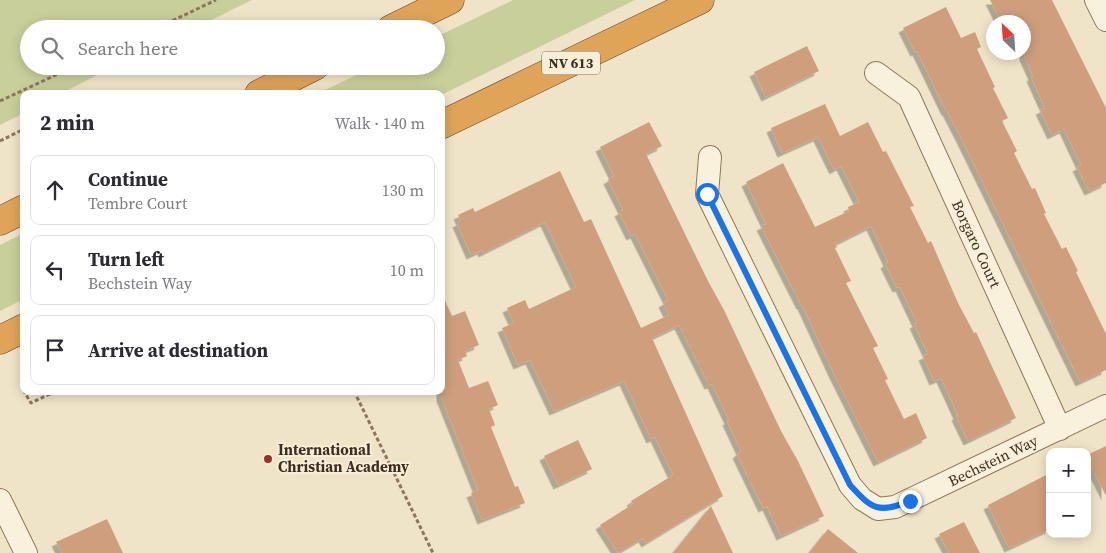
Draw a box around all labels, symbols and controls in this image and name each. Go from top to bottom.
north arrow [986,15,1031,60]
search box [20,20,445,75]
icon: search [38,34,66,62]
text: Search here [78,35,178,61]
road number: NV 613 [542,52,600,74]
text: 2 min [40,108,95,137]
text: Walk · 140 m [335,112,425,134]
text: Continue [88,166,168,192]
icon: ahead [41,176,69,204]
text: 130 m [382,179,424,201]
route start [696,183,719,206]
text: Tembre Court [88,192,187,214]
street label: Borgaro Court [947,196,1006,291]
text: Turn left [88,246,164,272]
icon: left [41,256,69,284]
text: 10 m [390,259,424,281]
text: Bechstein Way [88,272,192,294]
icon: arrive [41,336,69,364]
text: Arrive at destination [88,337,268,363]
street label: Bechstein Way [944,430,1041,491]
place label: International Christian Academy [278,439,409,477]
map controls [1046,448,1091,538]
button: + [1046,448,1091,493]
marker: International Christian Academy [262,453,274,465]
route end [899,490,922,513]
button: − [1046,493,1091,538]

